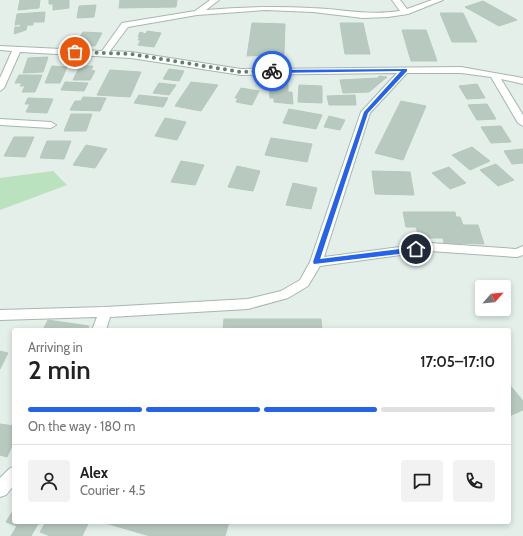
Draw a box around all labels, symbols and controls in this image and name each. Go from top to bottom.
pin [58,35,92,69]
icon: bag [64,41,86,63]
courier [252,51,292,91]
icon: bike [261,60,283,82]
pin [399,232,433,266]
icon: home [405,238,427,260]
north arrow [475,280,511,316]
map controls [475,280,511,316]
text: Arriving in [28,339,83,355]
text: 17:05–17:10 [420,353,495,371]
text: 2 min [28,354,91,386]
text: On the way · 180 m [28,418,136,434]
button: person [28,460,70,502]
button: chat [401,460,443,502]
button: phone [453,460,495,502]
text: Alex [80,464,108,482]
text: Courier · 4.5 [80,482,145,498]

